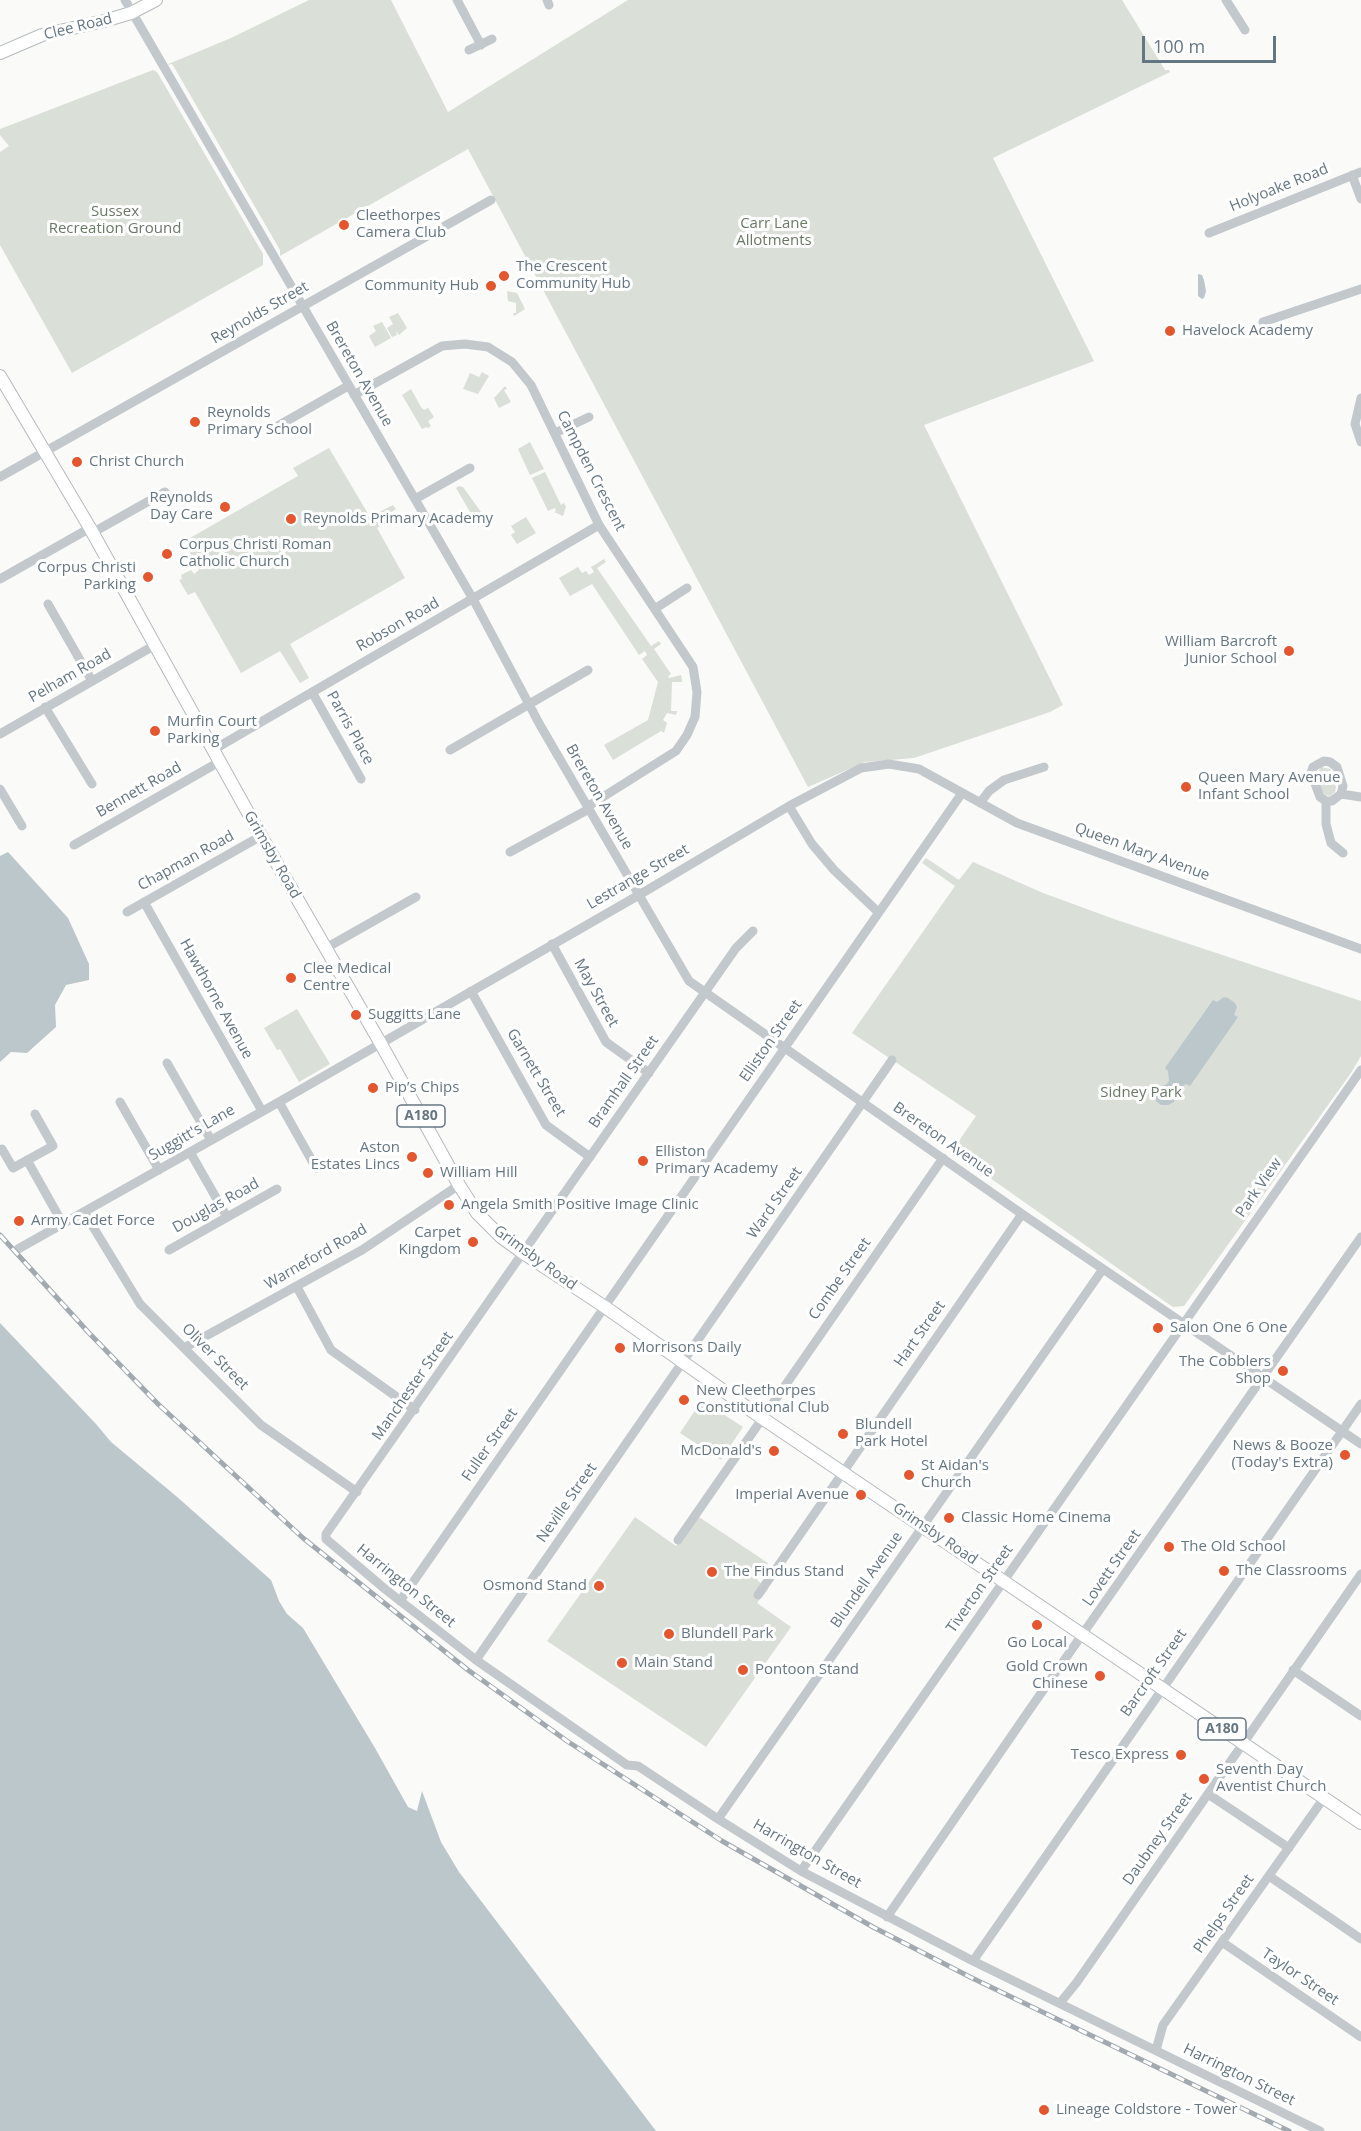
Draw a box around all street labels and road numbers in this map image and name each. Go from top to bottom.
street label: Clee Road [42,10,114,44]
street label: Holyoake Road [1227,160,1331,216]
street label: Reynolds Street [208,278,312,348]
street label: Brereton Avenue [322,318,396,430]
street label: Campden Crescent [553,408,629,534]
street label: Robson Road [353,594,443,656]
street label: Pelham Road [26,645,114,707]
street label: Parris Place [322,688,378,768]
street label: Brereton Avenue [562,741,636,853]
street label: Bennett Road [93,758,185,822]
street label: Grimsby Road [240,808,304,902]
street label: Queen Mary Avenue [1072,819,1212,885]
street label: Chapman Road [135,827,237,895]
street label: Lestrange Street [584,841,692,913]
street label: Hawthorne Avenue [176,936,256,1062]
street label: May Street [570,956,622,1030]
street label: Elliston Street [736,996,806,1086]
street label: Garnett Street [503,1026,569,1120]
street label: Bramhall Street [585,1032,663,1132]
street label: Brereton Avenue [889,1099,997,1181]
street label: Suggitt's Lane [146,1101,238,1165]
road number: A180 [397,1105,445,1127]
street label: Park View [1232,1155,1286,1221]
street label: Ward Street [744,1164,806,1242]
street label: Douglas Road [170,1175,262,1237]
street label: Warneford Road [262,1220,370,1294]
street label: Grimsby Road [490,1222,580,1294]
street label: Combe Street [805,1235,875,1323]
street label: Hart Street [891,1297,949,1371]
street label: Oliver Street [178,1320,252,1394]
street label: Manchester Street [369,1328,457,1444]
street label: Fuller Street [458,1405,522,1485]
street label: Neville Street [533,1460,601,1546]
street label: Grimsby Road [889,1499,981,1569]
street label: Lovett Street [1079,1526,1145,1610]
street label: Blundell Avenue [827,1528,907,1632]
street label: Harrington Street [353,1541,459,1631]
street label: Tiverton Street [943,1541,1017,1637]
street label: Barcroft Street [1117,1626,1191,1720]
road number: A180 [1198,1718,1246,1740]
street label: Daubney Street [1120,1789,1196,1889]
street label: Harrington Street [750,1816,864,1892]
street label: Phelps Street [1190,1871,1258,1957]
street label: Taylor Street [1258,1945,1342,2009]
street label: Harrington Street [1180,2040,1298,2110]

